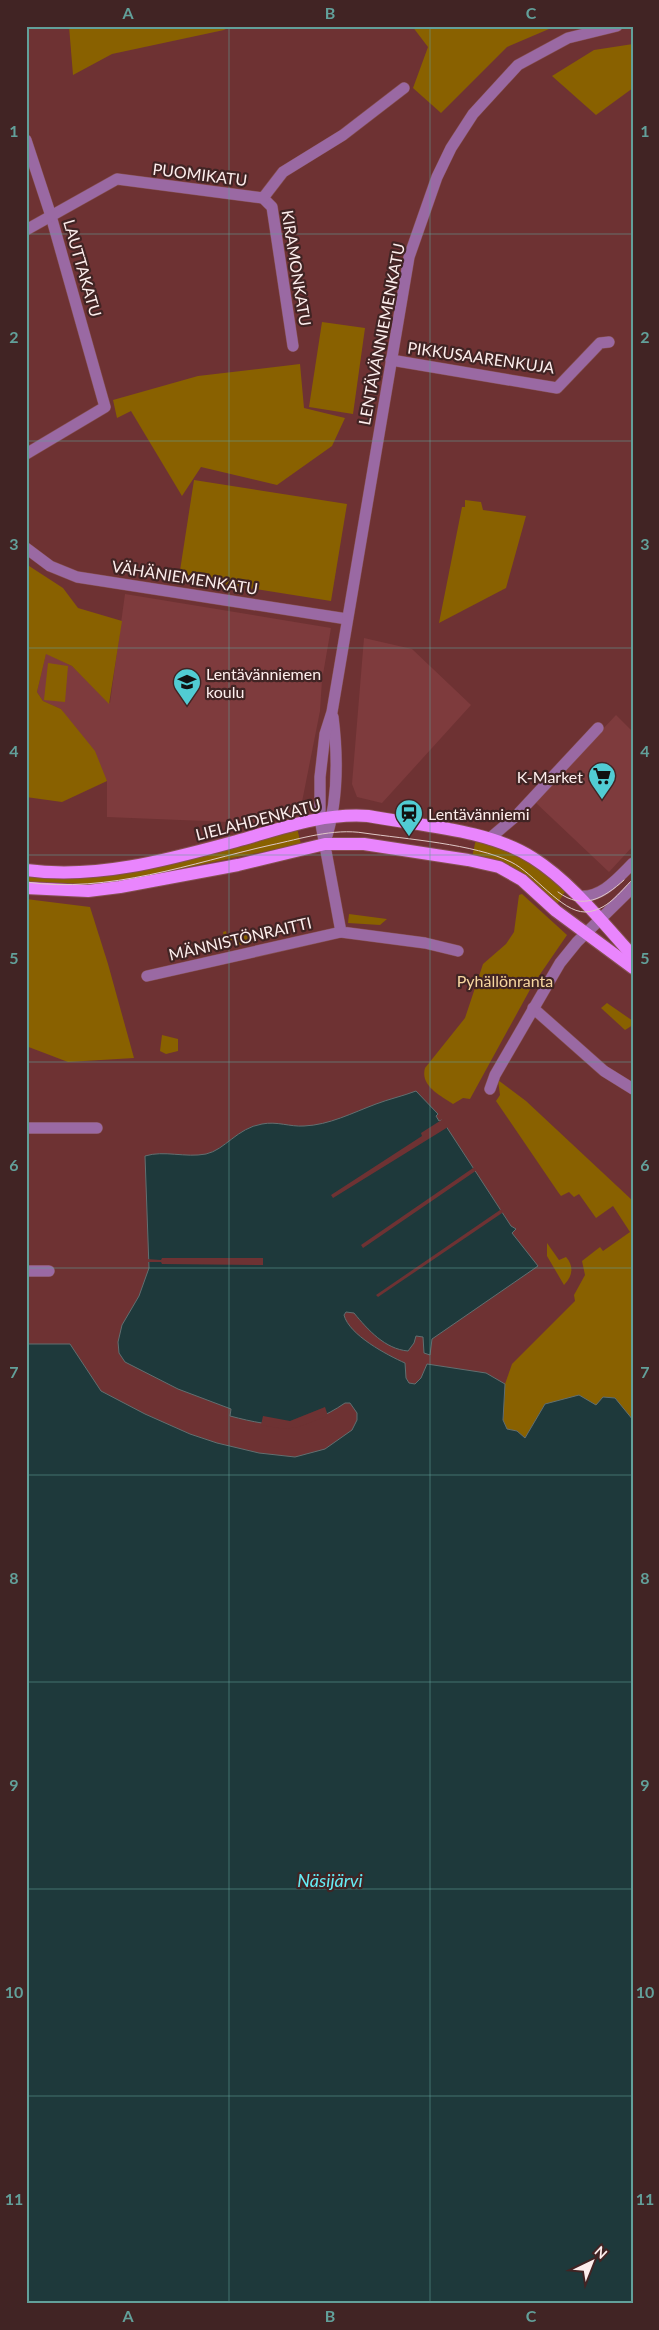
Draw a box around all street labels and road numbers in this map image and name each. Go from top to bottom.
street label: PUOMIKATU [152,159,248,189]
street label: KIRAMONKATU [278,209,316,327]
street label: LAUTTAKATU [60,217,106,319]
street label: LENTÄVÄNNIEMENKATU [354,242,408,426]
street label: PIKKUSAARENKUJA [406,337,556,377]
street label: VÄHÄNIEMENKATU [111,556,259,598]
street label: LIELAHDENKATU [193,794,323,844]
street label: MÄNNISTÖNRAITTI [167,912,313,964]

